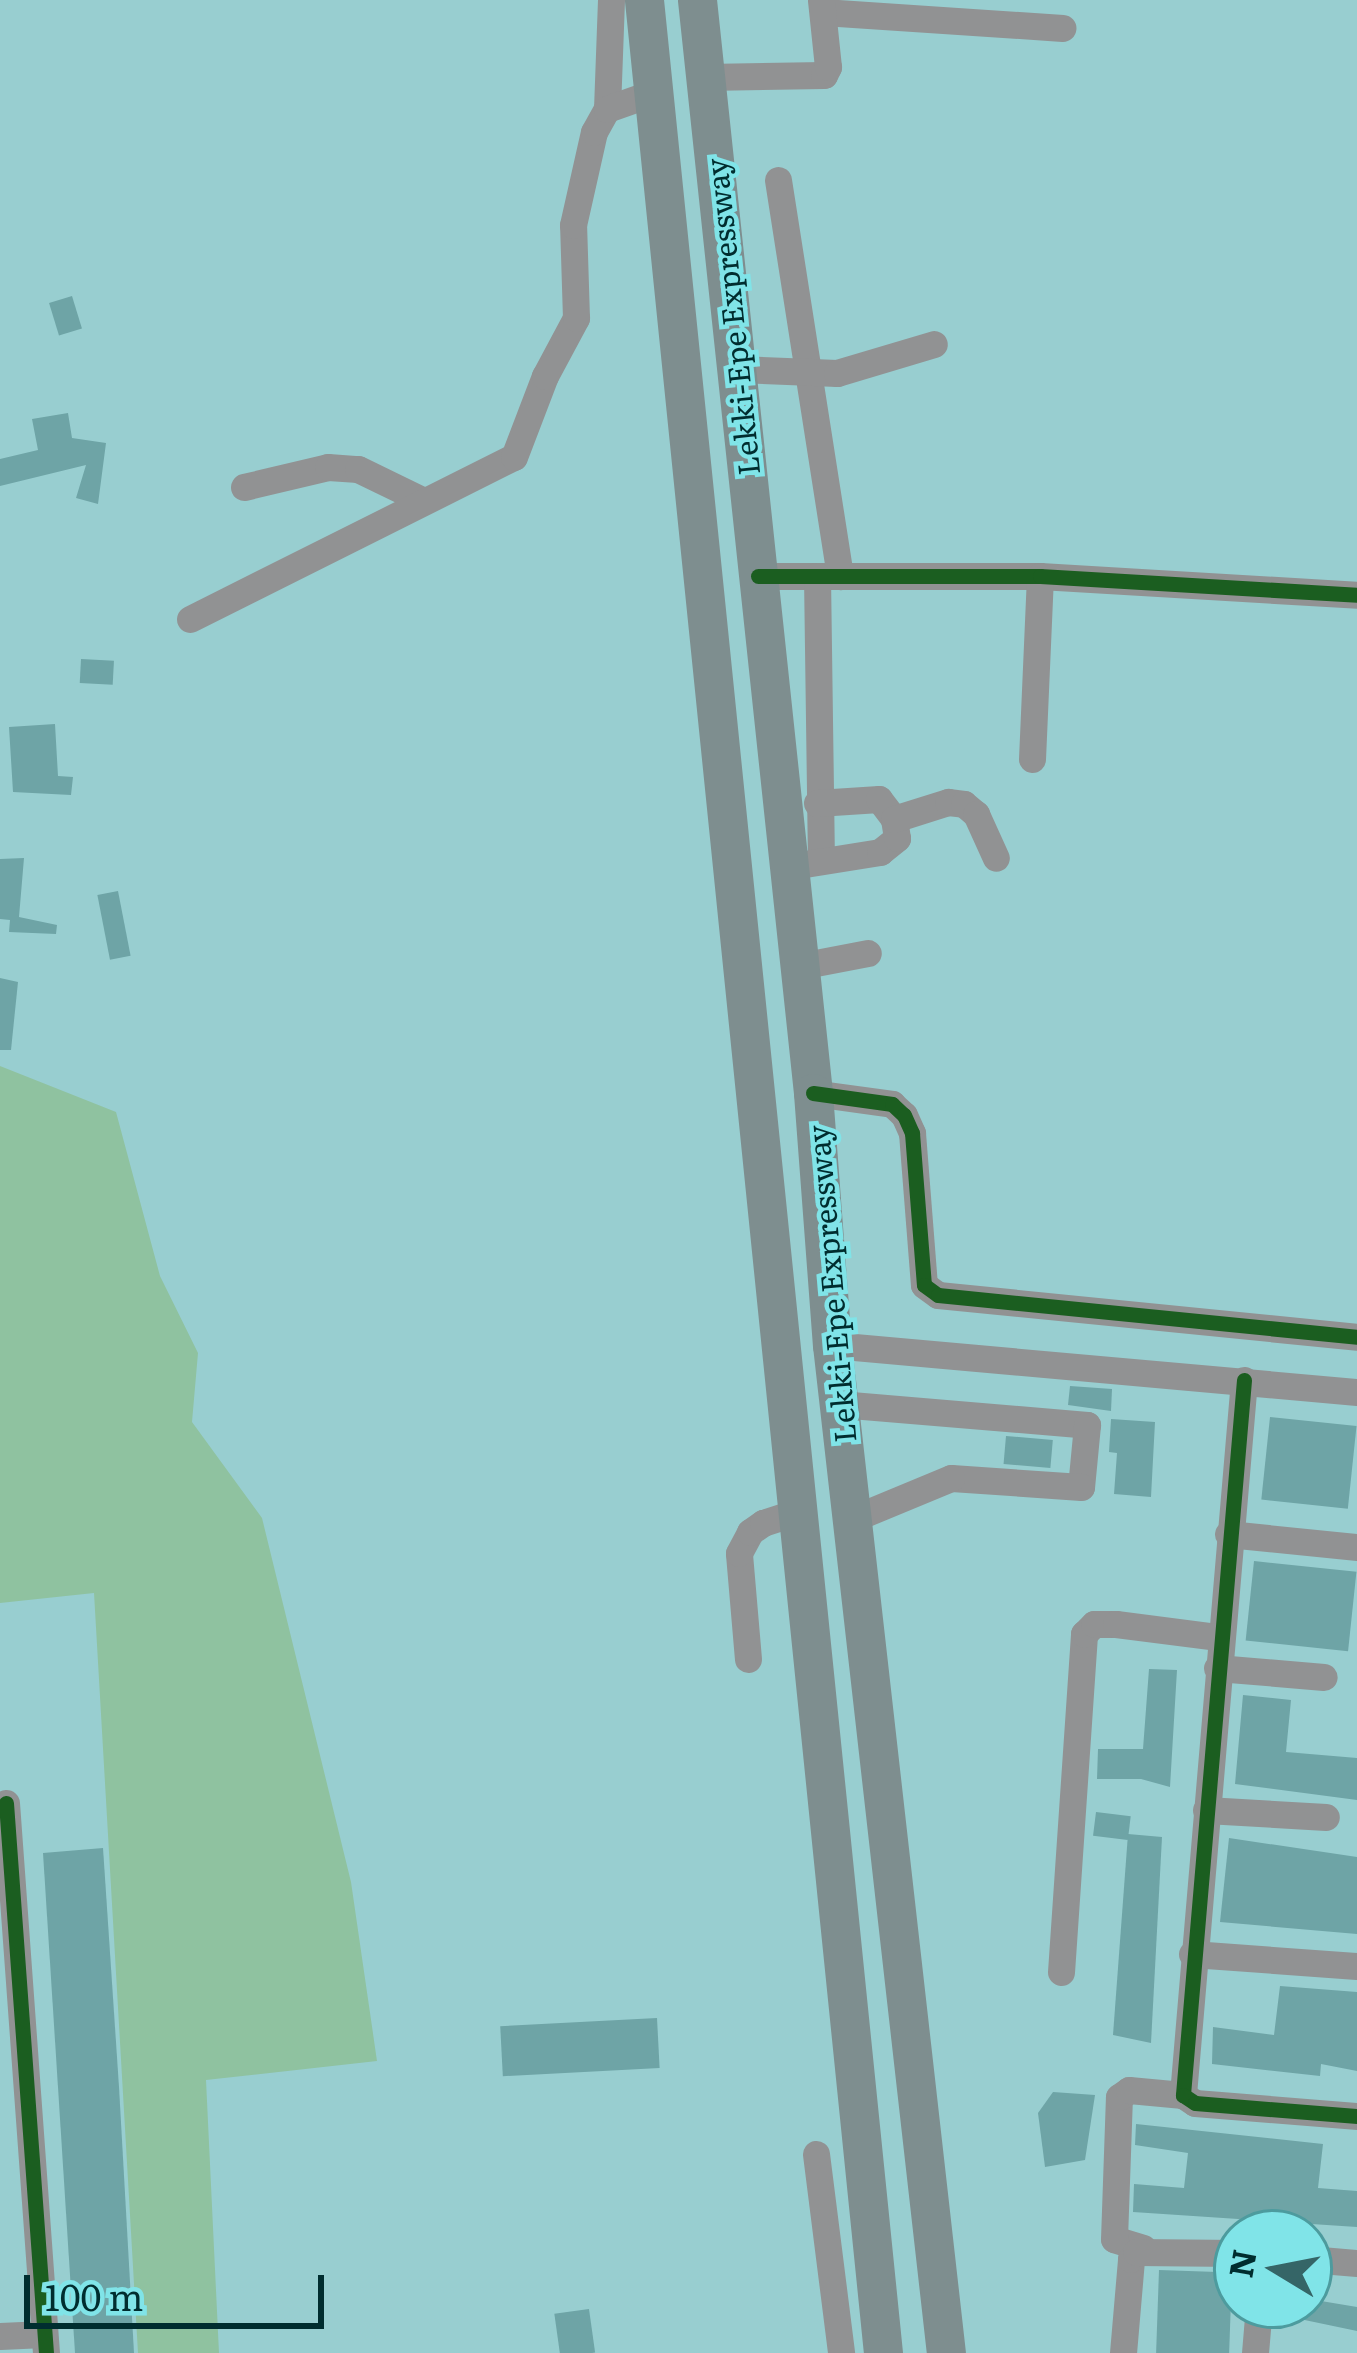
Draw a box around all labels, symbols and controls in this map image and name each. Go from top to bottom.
street label: Lekki-Epe Expressway [696,157,766,477]
street label: Lekki-Epe Expressway [798,1124,862,1444]
north arrow [1213,2209,1333,2329]
text: N [1213,2245,1267,2281]
scale bar [30,2251,330,2325]
text: 100 m [45,2269,143,2322]

